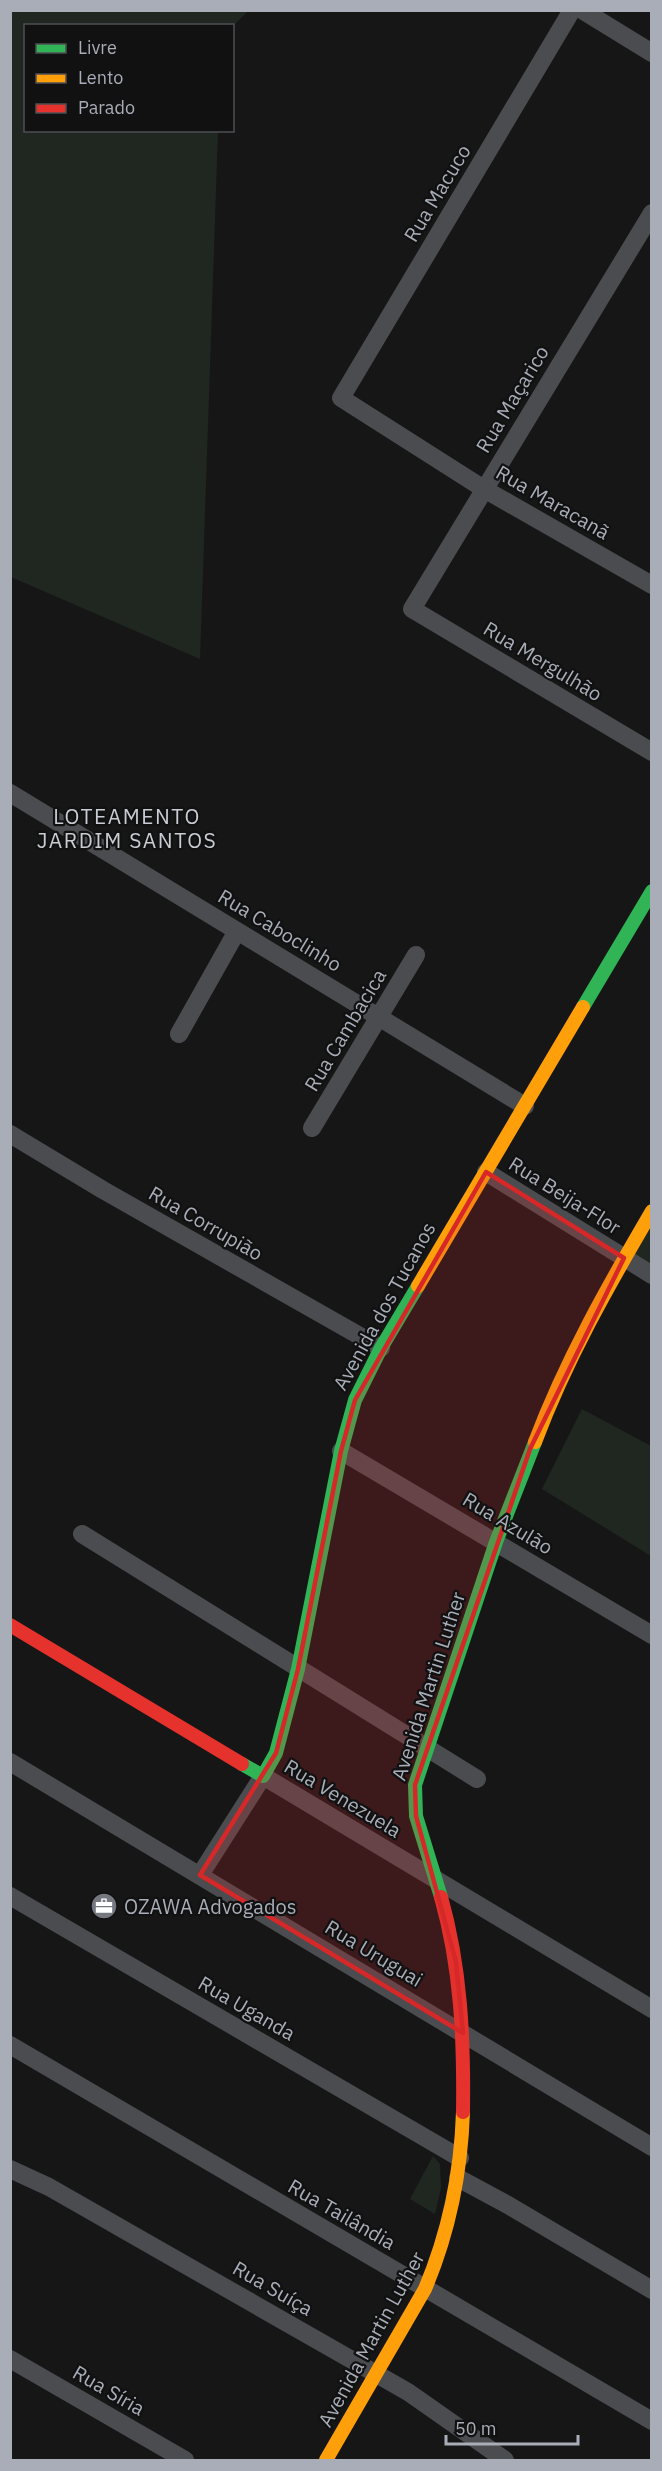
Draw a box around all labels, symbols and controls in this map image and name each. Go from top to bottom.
legend [24,24,234,132]
text: Livre [78,36,117,59]
text: Lento [78,66,123,89]
text: Parado [78,96,135,119]
street label: Rua Macuco [397,139,477,247]
street label: Rua Maçarico [469,340,555,458]
street label: Rua Maracanã [491,459,615,546]
street label: Rua Mergulhão [479,615,607,707]
district label: LOTEAMENTO JARDIM SANTOS [37,802,217,854]
street label: Rua Caboclinho [213,882,347,978]
street label: Rua Cambacica [298,964,392,1096]
street label: Rua Beija-Flor [504,1150,626,1240]
street label: Rua Corrupião [144,1179,268,1267]
street label: Avenida dos Tucanos [326,1217,442,1395]
street label: Rua Azulão [458,1486,558,1560]
street label: Avenida Martin Luther [385,1588,471,1784]
street label: Rua Venezuela [279,1752,407,1844]
office icon: OZAWA Advogados [89,1891,119,1921]
place label: OZAWA Advogados [124,1893,297,1920]
street label: Rua Uruguai [320,1913,428,1993]
street label: Rua Uganda [194,1969,301,2047]
street label: Rua Tailândia [283,2172,401,2256]
street label: Avenida Martin Luther [311,2246,431,2432]
street label: Rua Suíça [228,2254,318,2322]
street label: Rua Síria [68,2359,150,2422]
scale bar [446,2408,578,2446]
text: 50 m [455,2417,497,2440]

